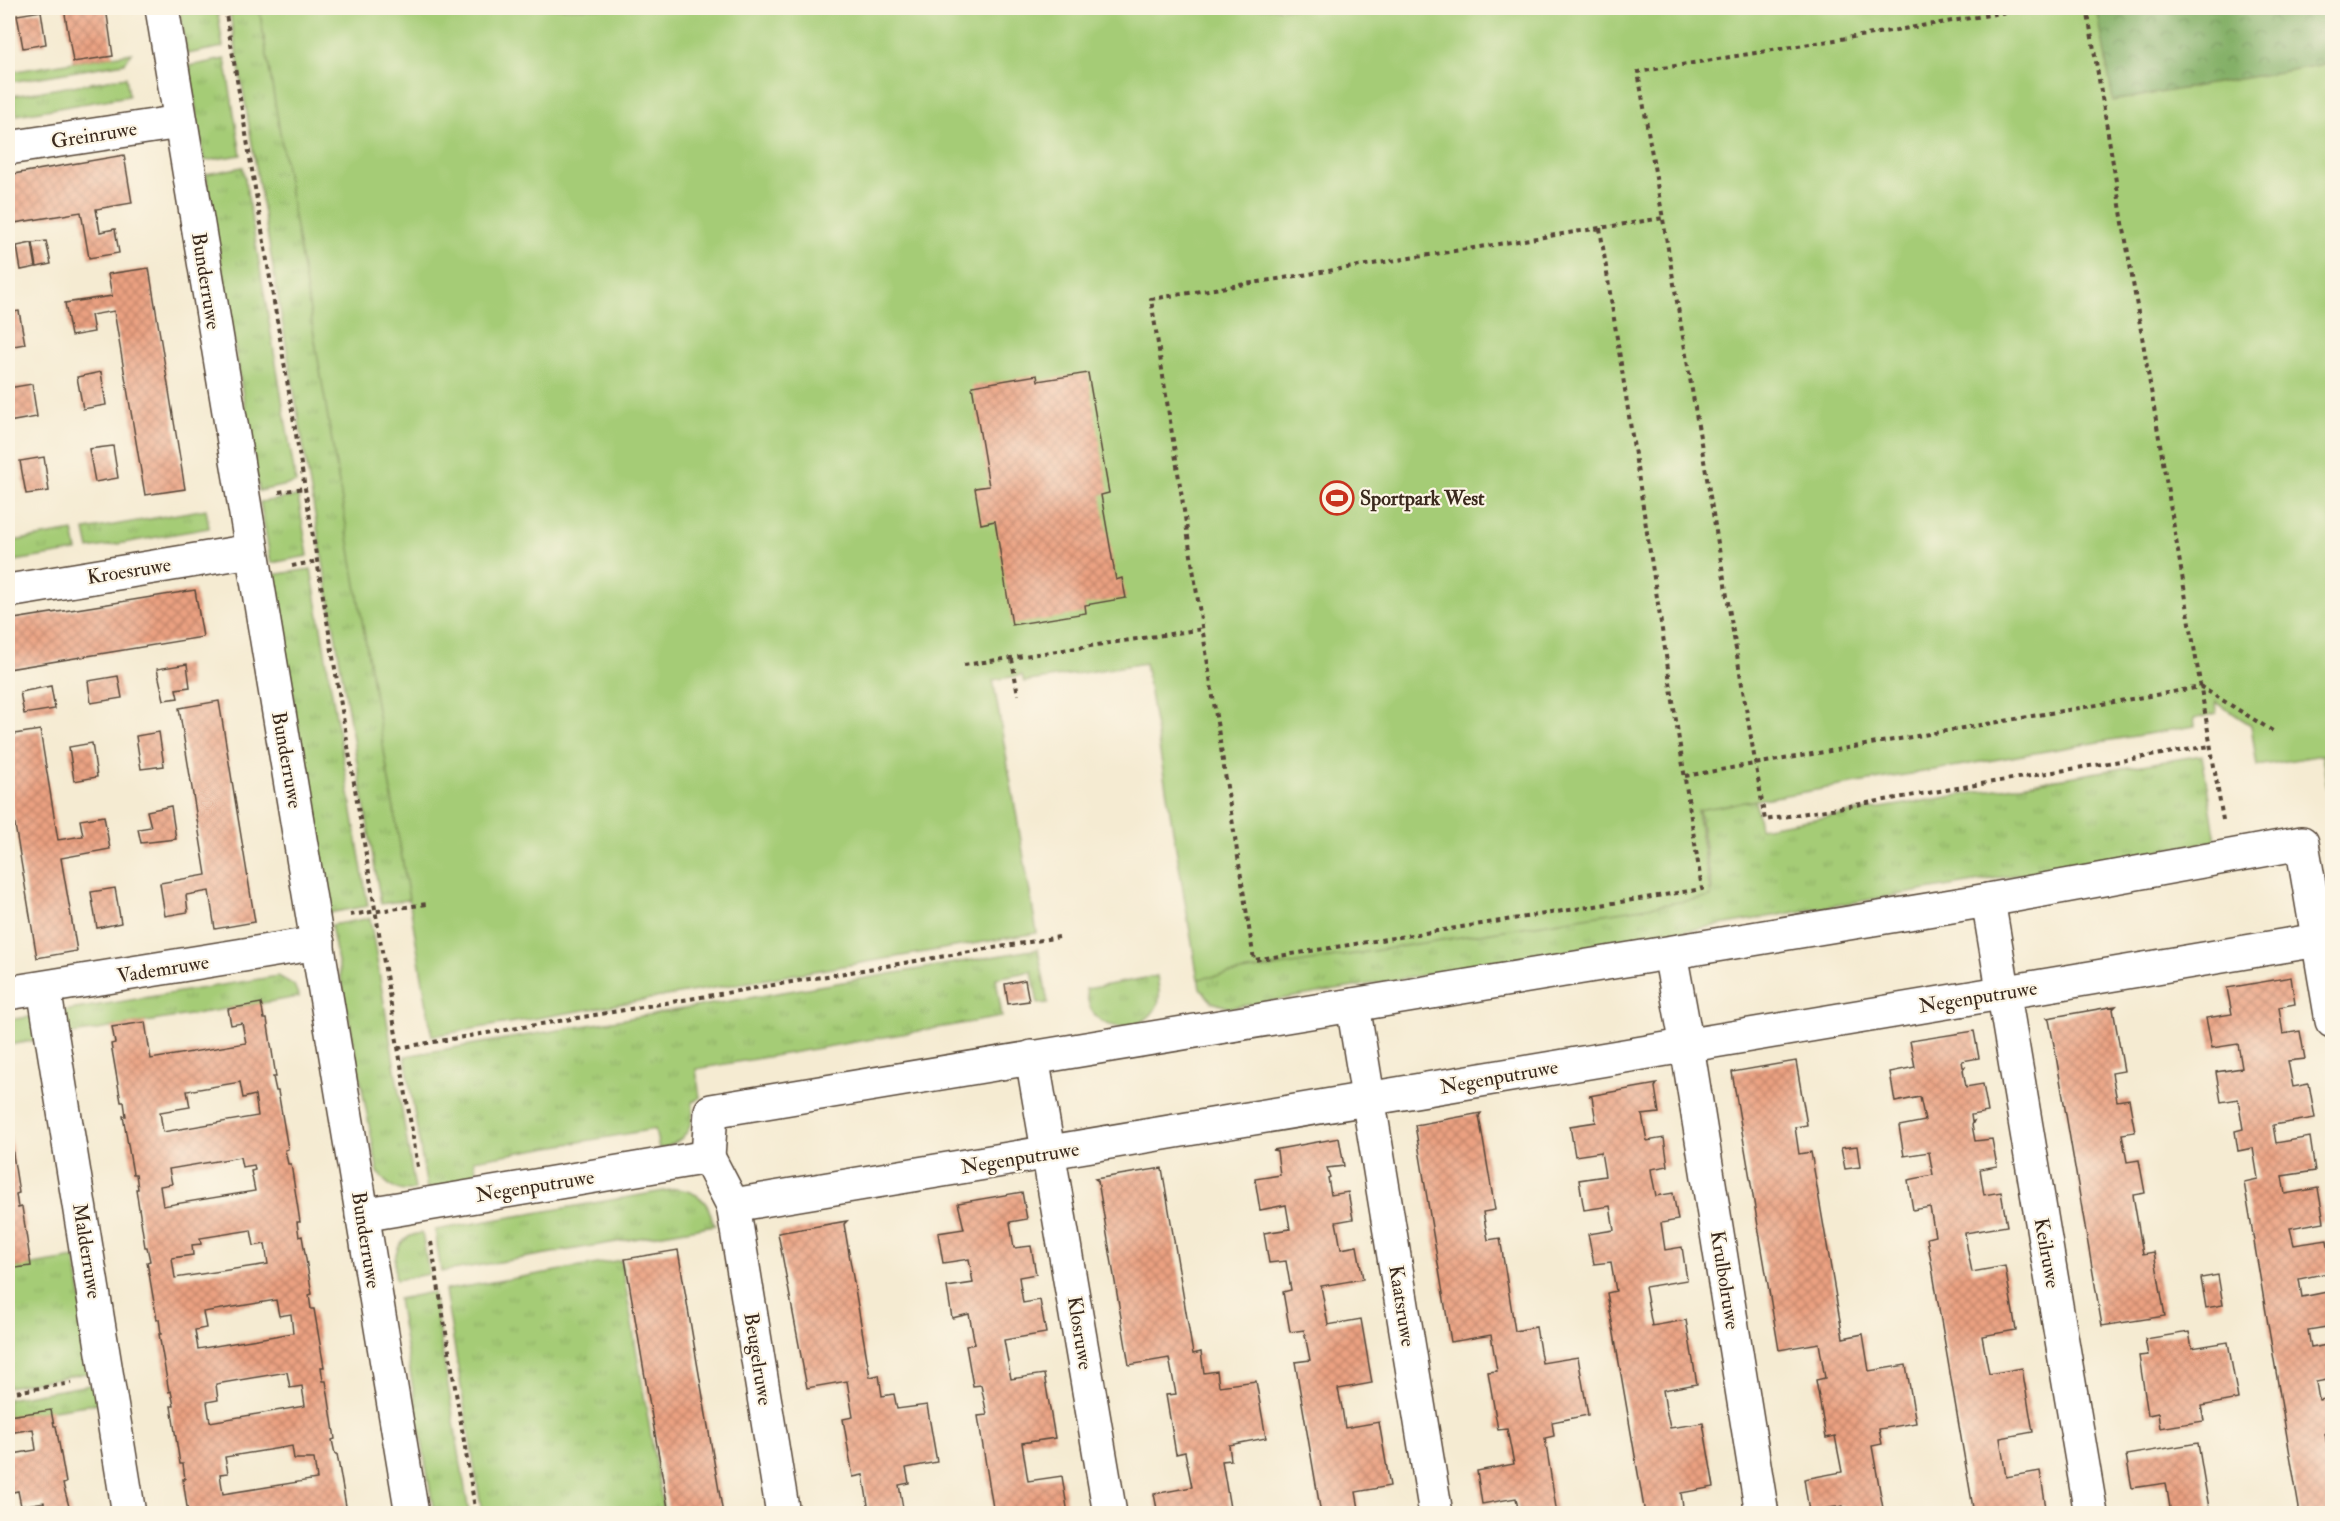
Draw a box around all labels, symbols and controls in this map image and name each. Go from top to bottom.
street label: Greinruwe [49,116,139,154]
street label: Bunderruwe [186,231,226,331]
sports icon: Sportpark West [1319,480,1355,516]
place label: Sportpark West [1360,486,1485,512]
street label: Kroesruwe [85,552,173,590]
street label: Bunderruwe [266,710,308,810]
street label: Vademruwe [115,949,211,989]
street label: Negenputruwe [1917,975,2039,1020]
street label: Negenputruwe [1438,1054,1560,1101]
street label: Negenputruwe [959,1136,1081,1181]
street label: Negenputruwe [474,1164,596,1209]
street label: Bunderruwe [346,1190,386,1290]
street label: Malderruwe [67,1201,107,1301]
street label: Keilruwe [2029,1216,2065,1290]
street label: Krulbolruwe [1705,1229,1745,1331]
street label: Kaatsruwe [1383,1264,1421,1348]
street label: Klosruwe [1062,1295,1098,1371]
street label: Beugelruwe [738,1311,778,1407]

